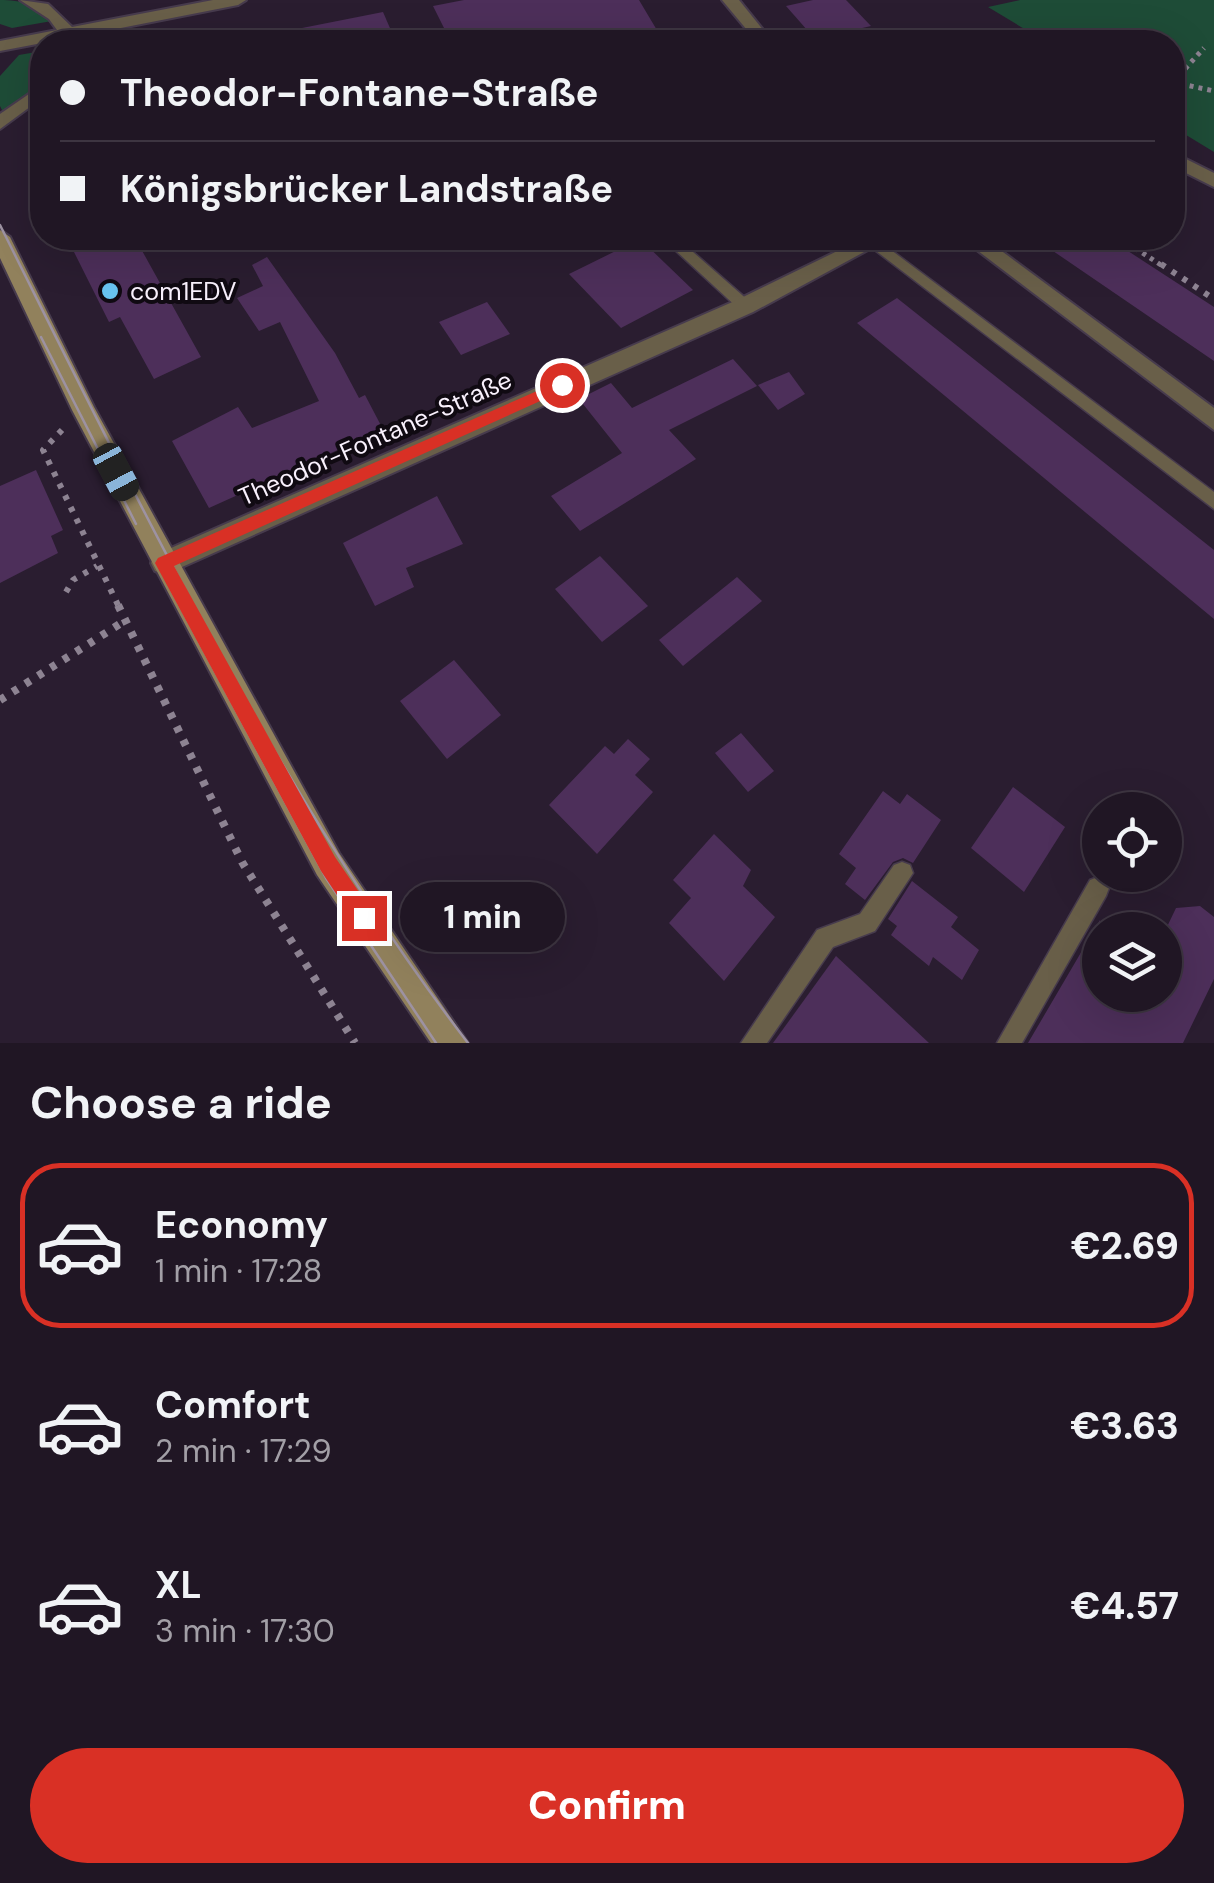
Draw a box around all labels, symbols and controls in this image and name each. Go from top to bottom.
text: Theodor-Fontane-Straße [120,68,598,118]
text: Königsbrücker Landstraße [120,164,613,214]
place label: com1EDV [130,275,237,308]
marker: com1EDV [99,280,121,302]
street label: Theodor-Fontane-Straße [233,363,517,514]
route start [540,363,585,408]
car [89,438,143,506]
map controls [1082,792,1182,1012]
button: locate [1082,792,1182,892]
callout: 1 min [399,883,564,953]
route end [342,896,387,941]
text: 1 min [443,896,522,938]
button: layers [1082,912,1182,1012]
text: Choose a ride [30,1073,332,1132]
text: Economy [155,1200,328,1250]
icon: car [35,1201,125,1291]
text: €2.69 [1071,1221,1179,1271]
text: 1 min · 17:28 [155,1250,322,1292]
text: Comfort [155,1380,311,1430]
icon: car [35,1381,125,1471]
text: €3.63 [1070,1401,1179,1451]
text: 2 min · 17:29 [155,1430,332,1472]
text: XL [155,1560,202,1610]
icon: car [35,1561,125,1651]
text: €4.57 [1070,1581,1179,1631]
text: 3 min · 17:30 [155,1610,335,1652]
button: Confirm [30,1748,1184,1863]

